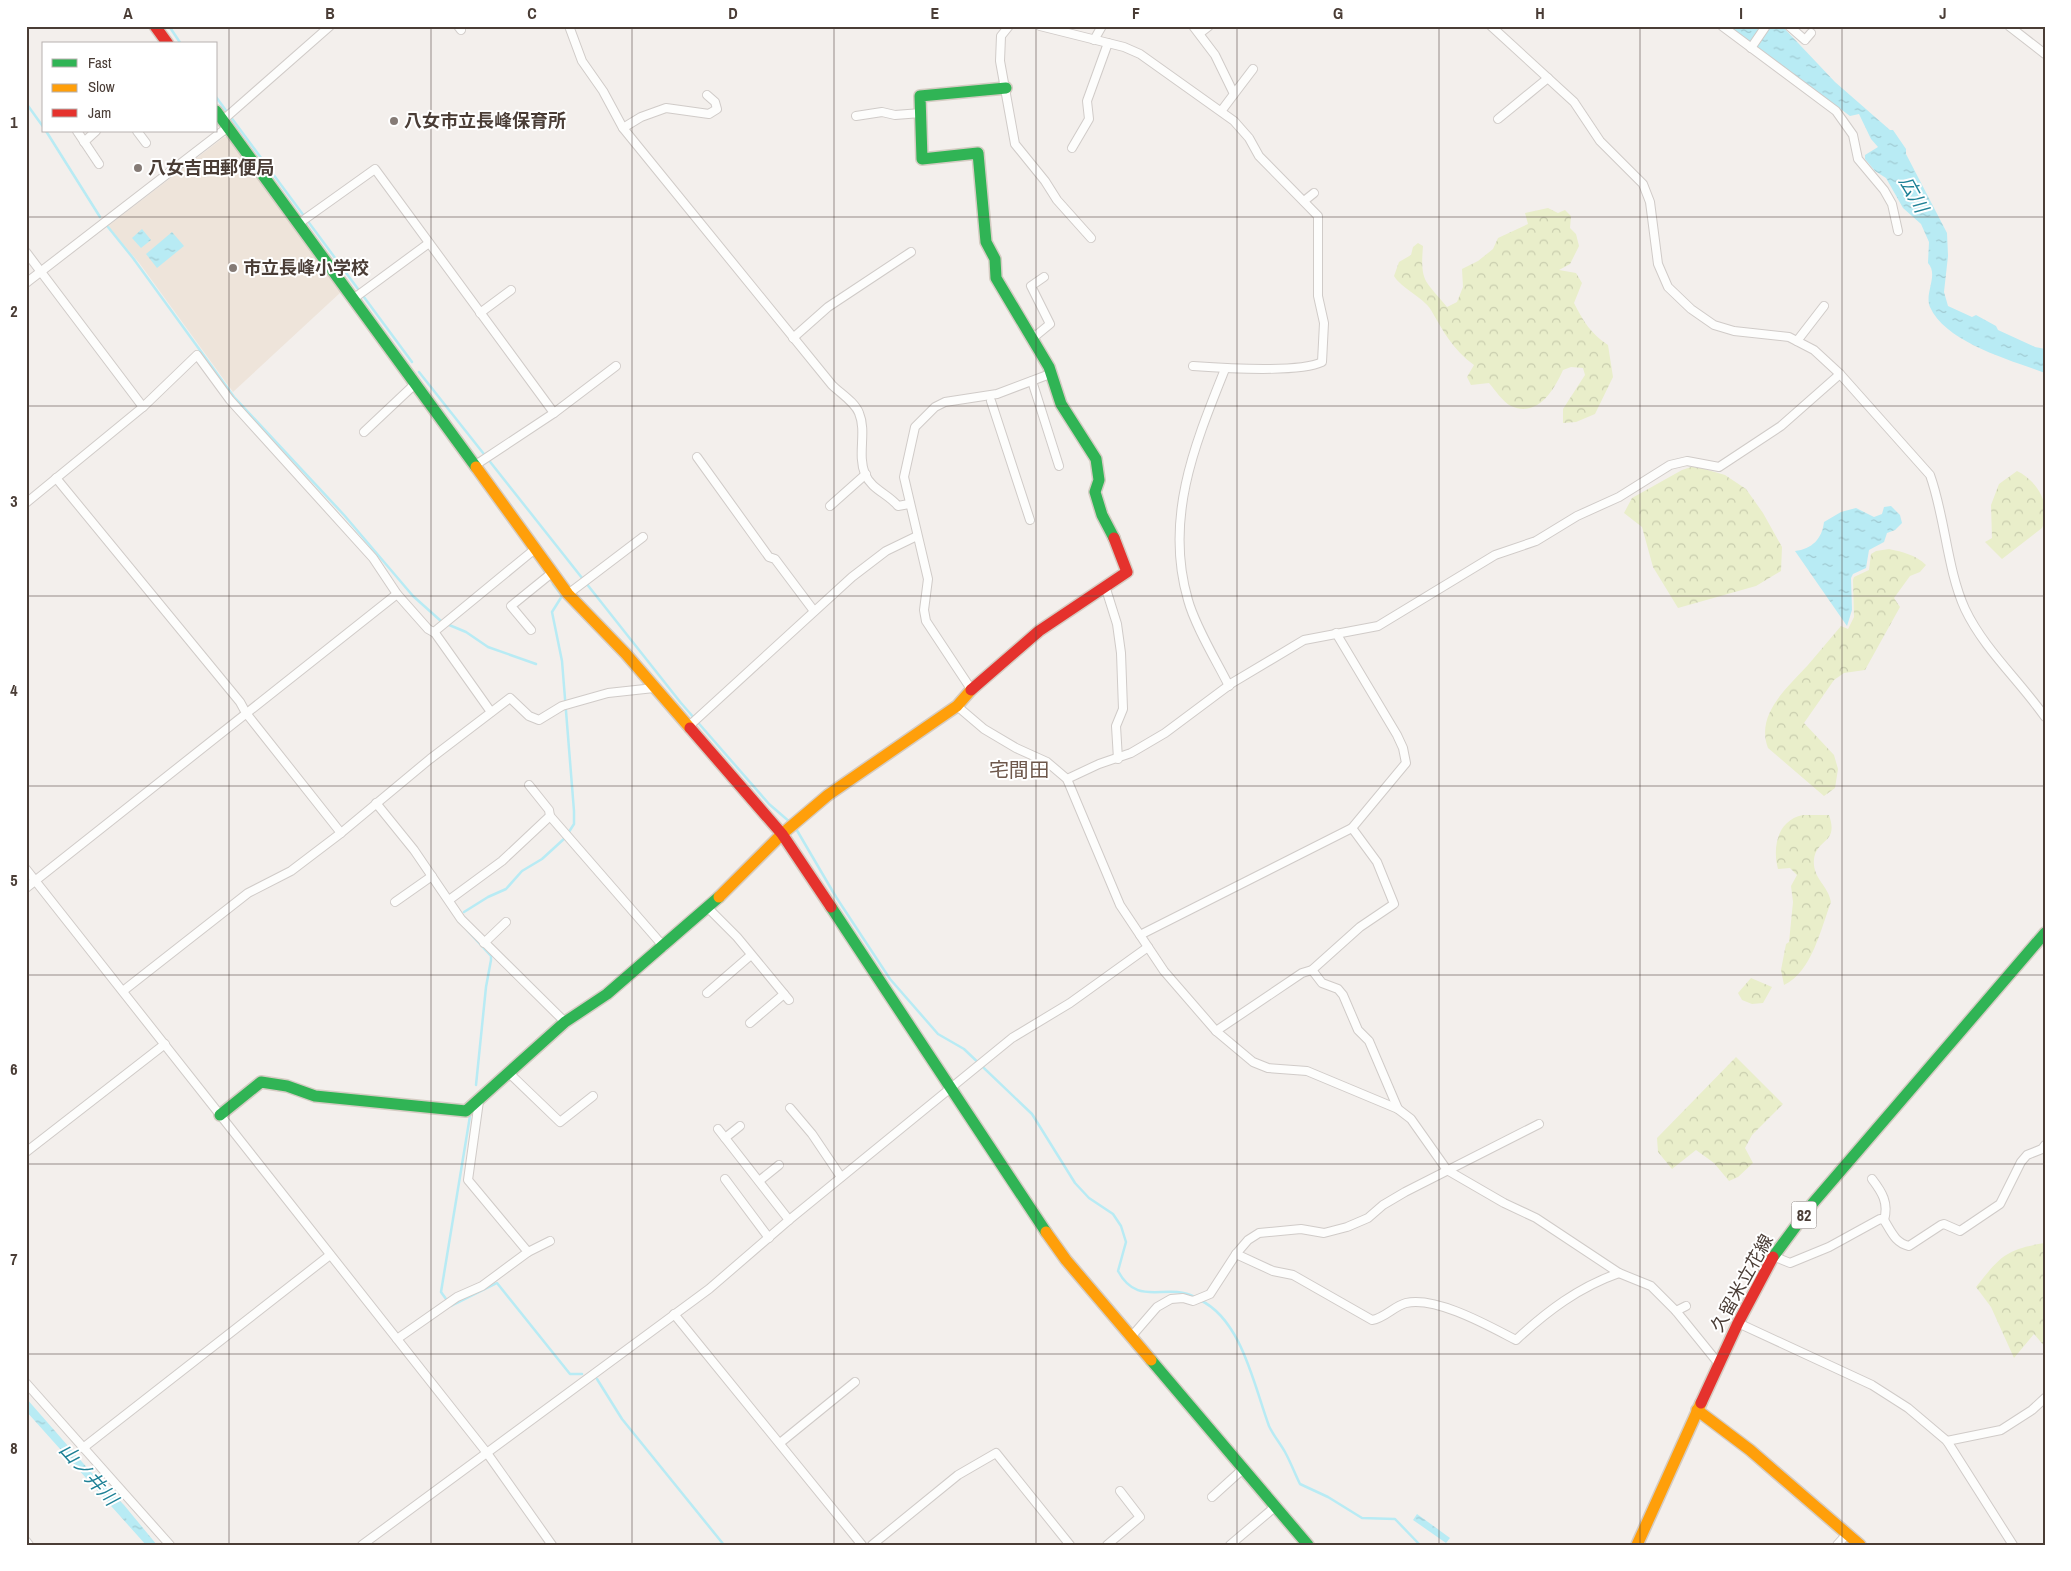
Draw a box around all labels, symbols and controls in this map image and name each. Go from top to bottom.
text: A [123,2,133,24]
text: B [325,2,335,24]
text: C [527,2,537,24]
text: D [728,2,738,24]
text: E [931,2,940,24]
text: F [1132,2,1140,24]
text: G [1333,2,1343,24]
text: H [1535,2,1545,24]
text: I [1739,2,1743,24]
text: J [1939,2,1947,24]
legend [42,42,218,132]
text: Fast [88,52,112,73]
text: Slow [88,76,115,97]
text: Jam [88,102,111,123]
place label: 八女市立長峰保育所 [404,108,566,133]
text: 1 [10,111,18,133]
marker: 八女市立長峰保育所 [388,115,400,127]
place label: 八女吉田郵便局 [148,155,274,180]
marker: 八女吉田郵便局 [132,162,144,174]
water label: 広川 [1893,171,1936,219]
place label: 市立長峰小学校 [243,255,369,280]
marker: 市立長峰小学校 [227,262,239,274]
text: 2 [10,300,18,322]
text: 3 [10,490,18,512]
text: 4 [10,679,18,701]
district label: 宅間田 [989,756,1049,783]
text: 5 [10,869,18,891]
text: 6 [10,1058,18,1080]
road number: 82 [1792,1202,1816,1228]
street label: 久留米立花線 [1704,1229,1779,1336]
text: 7 [10,1248,18,1270]
text: 8 [10,1437,18,1459]
water label: 山ノ井川 [54,1437,125,1512]

